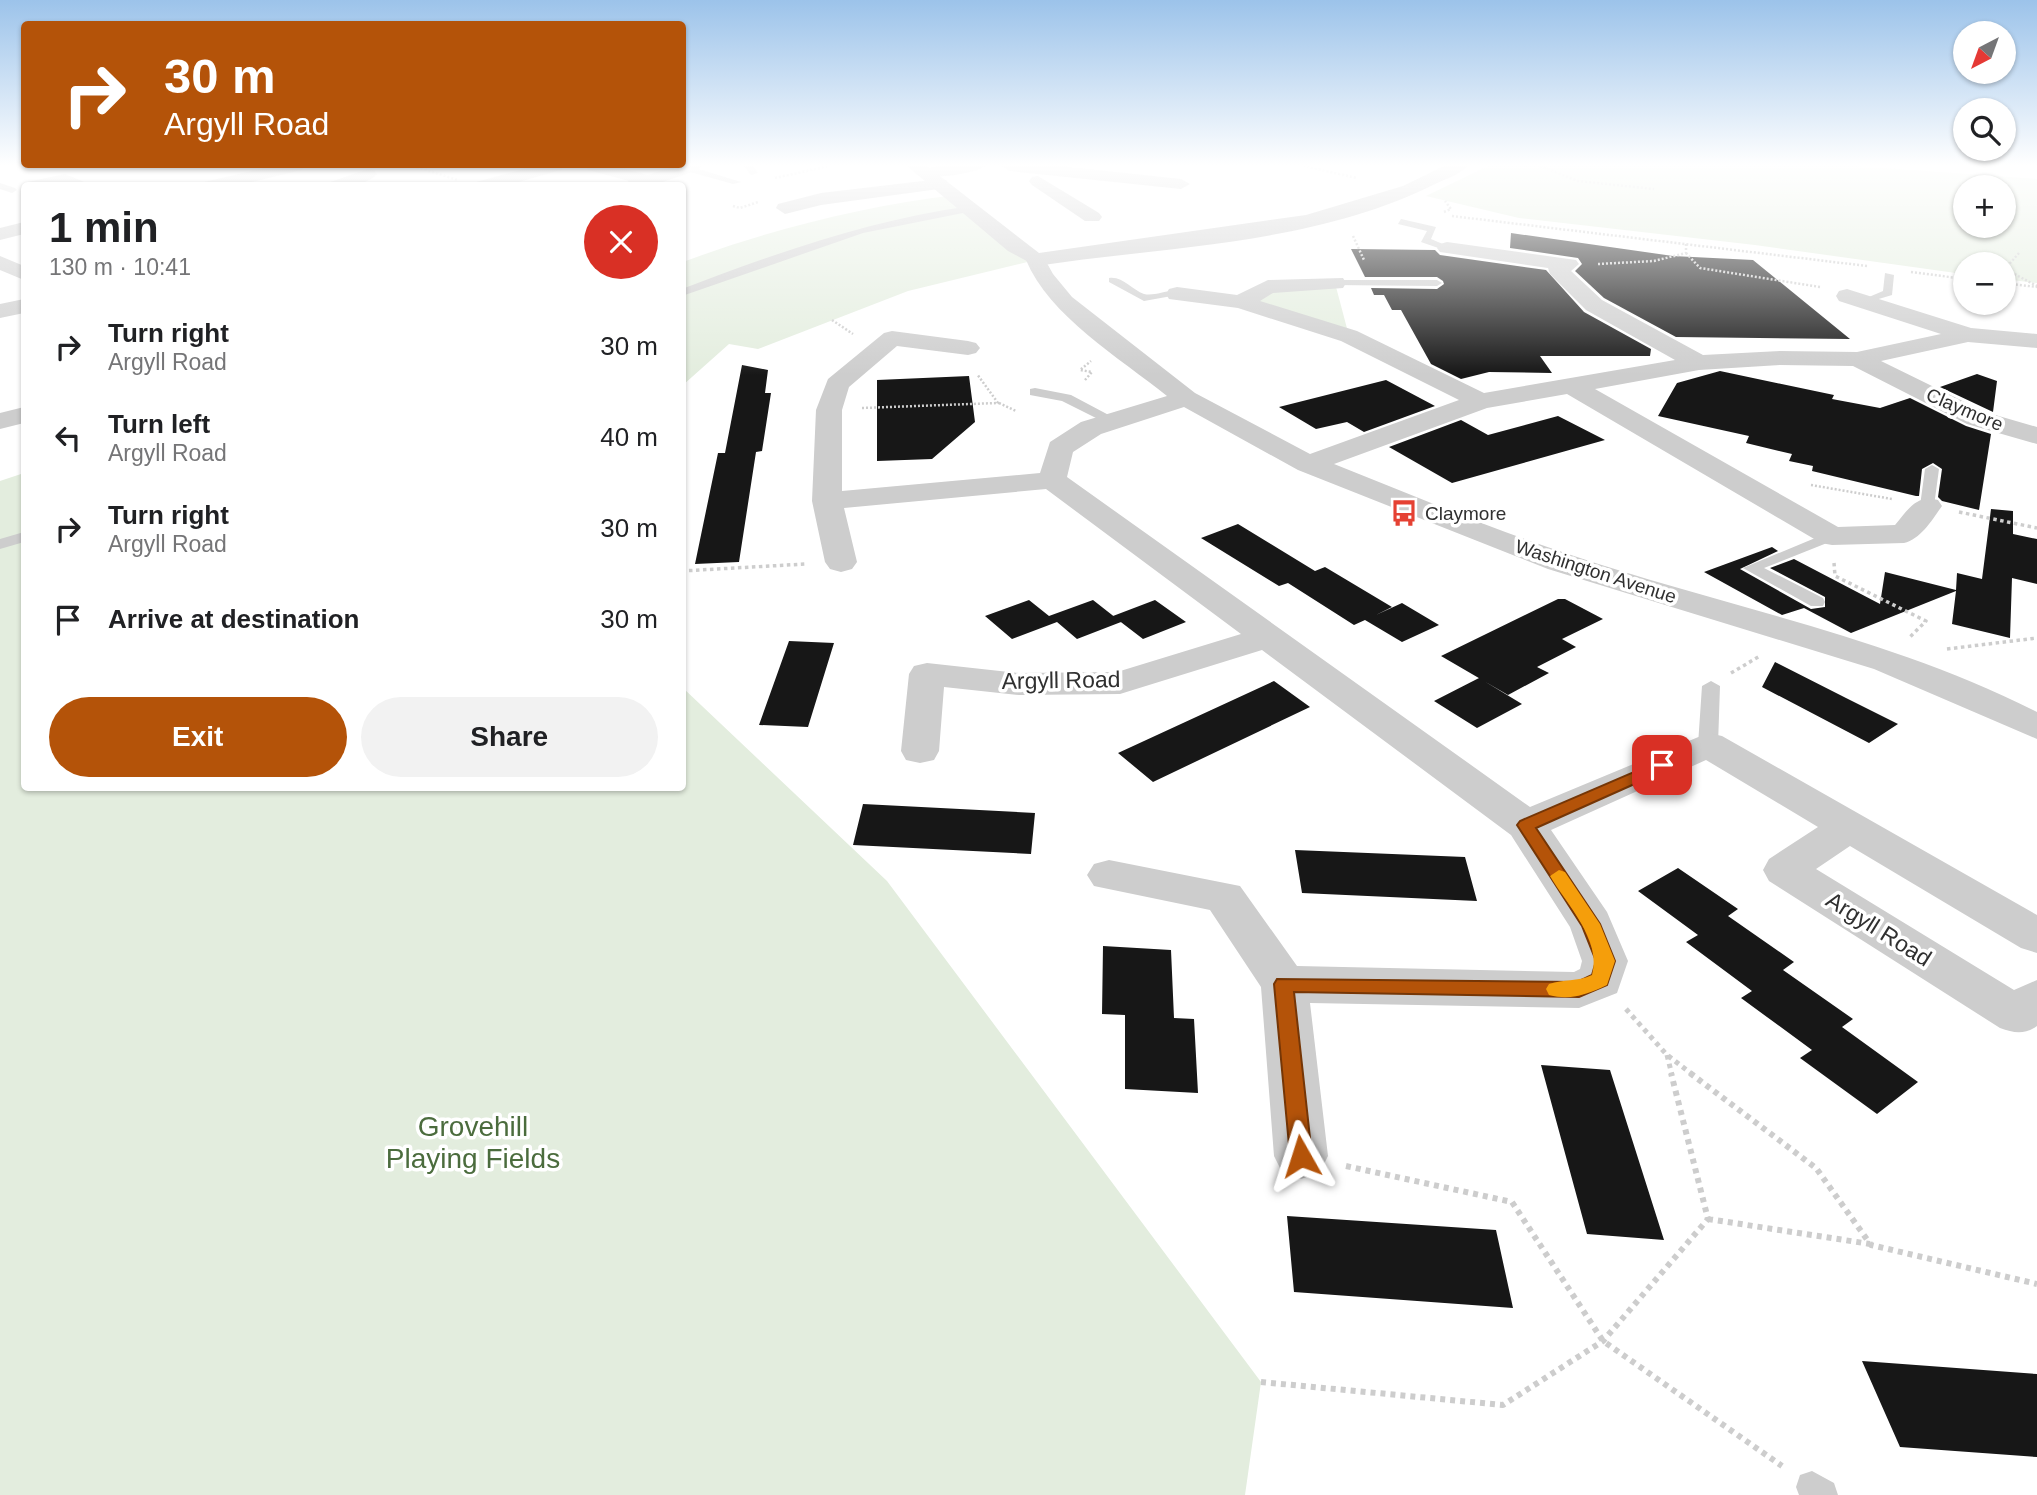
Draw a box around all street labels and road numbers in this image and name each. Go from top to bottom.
street label: Claymore [1923,384,2006,435]
street label: Washington Avenue [1513,536,1679,607]
street label: Argyll Road [1001,666,1121,694]
street label: Argyll Road [1822,886,1936,972]

